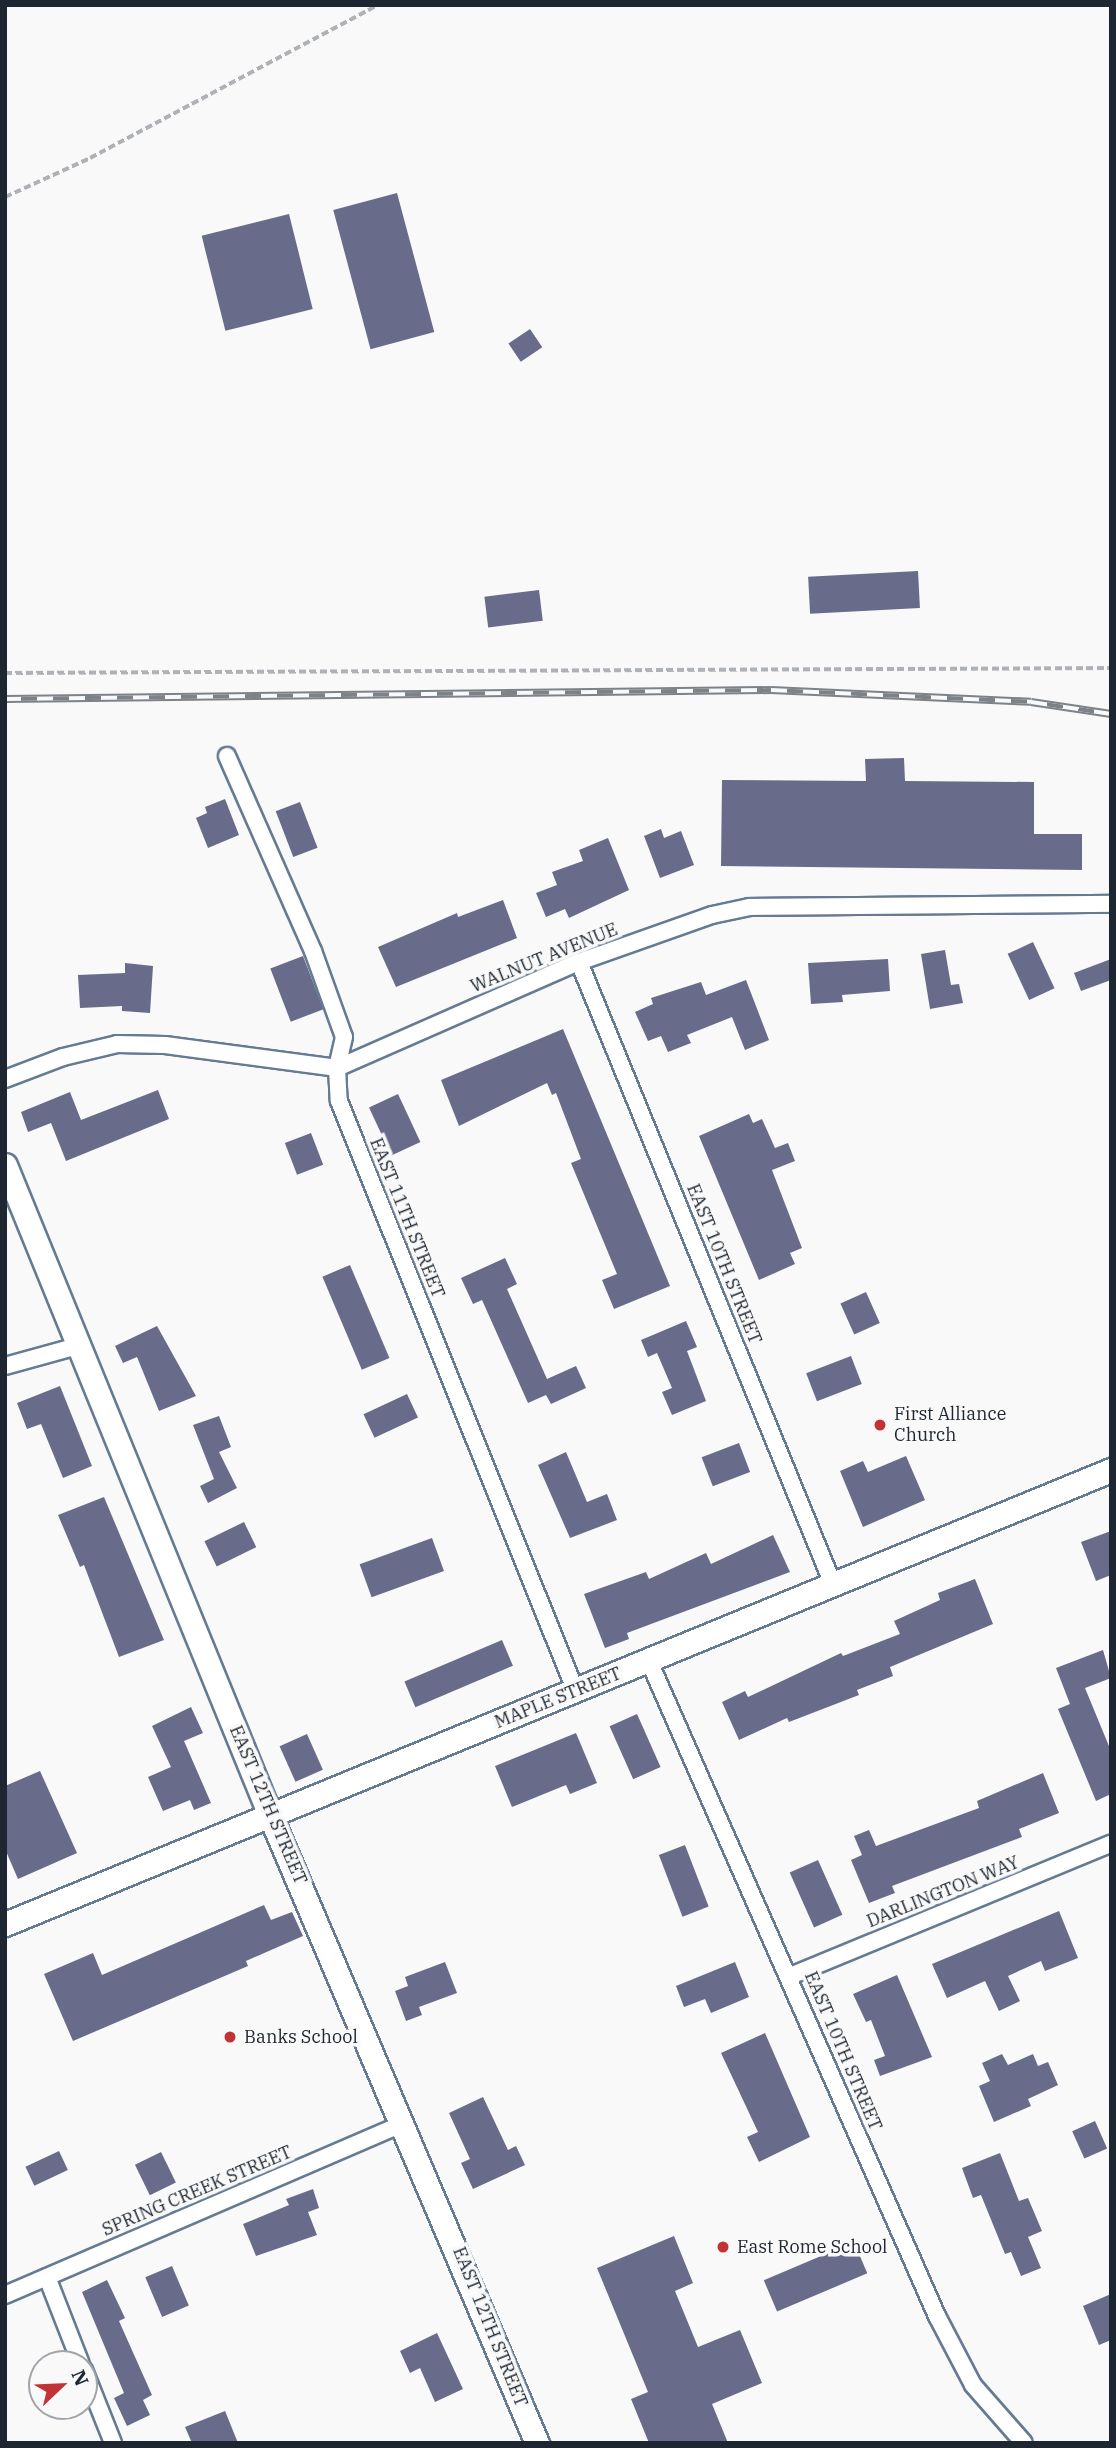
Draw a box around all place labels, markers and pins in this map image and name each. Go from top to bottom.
place label: First Alliance Church [894,1404,1006,1446]
marker: First Alliance Church [872,1417,888,1433]
place label: Banks School [244,2026,358,2048]
marker: Banks School [222,2029,238,2045]
place label: East Rome School [737,2236,887,2258]
marker: East Rome School [715,2239,731,2255]

